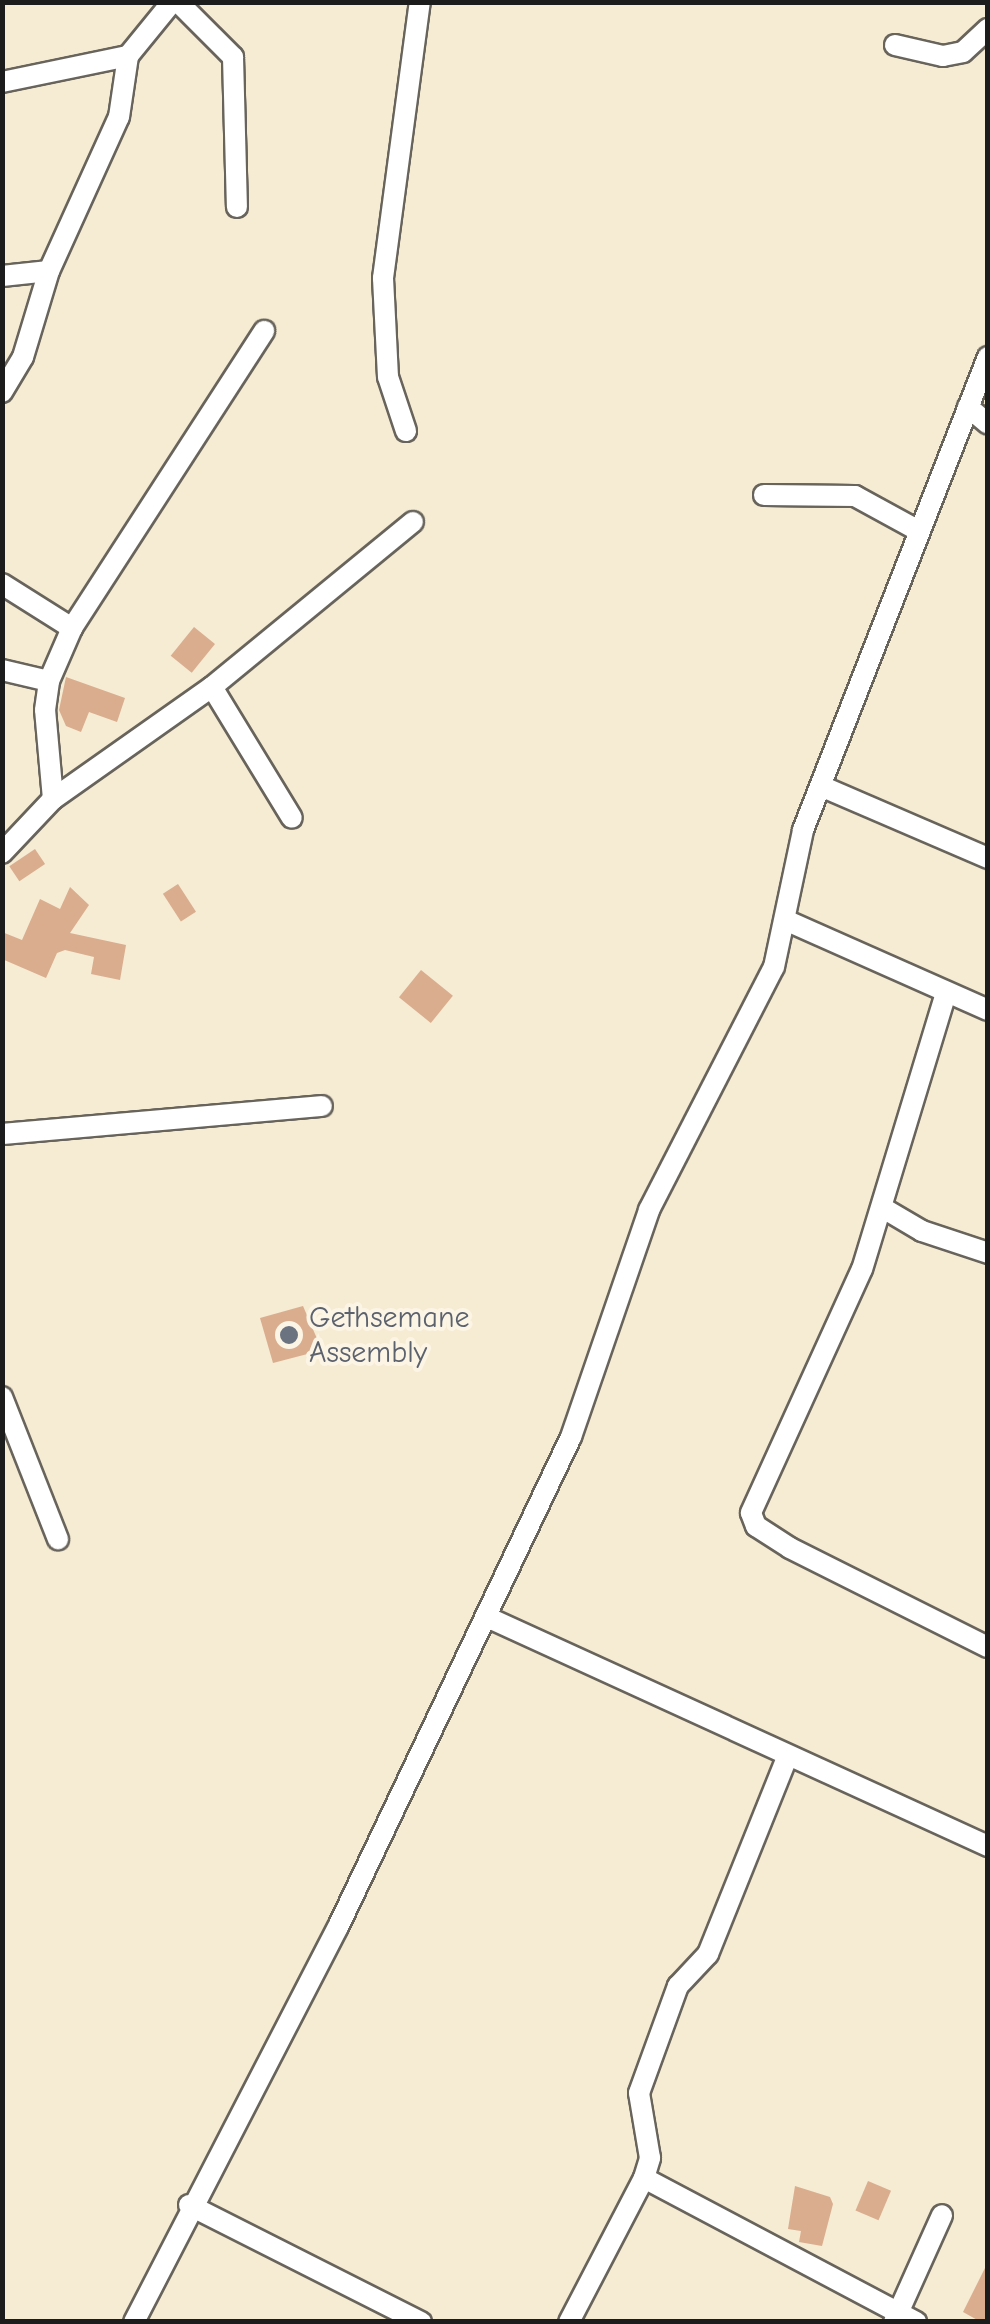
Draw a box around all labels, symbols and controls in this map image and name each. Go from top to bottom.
place label: Gethsemane Assembly [309,1300,469,1370]
marker: Gethsemane Assembly [278,1324,300,1346]

